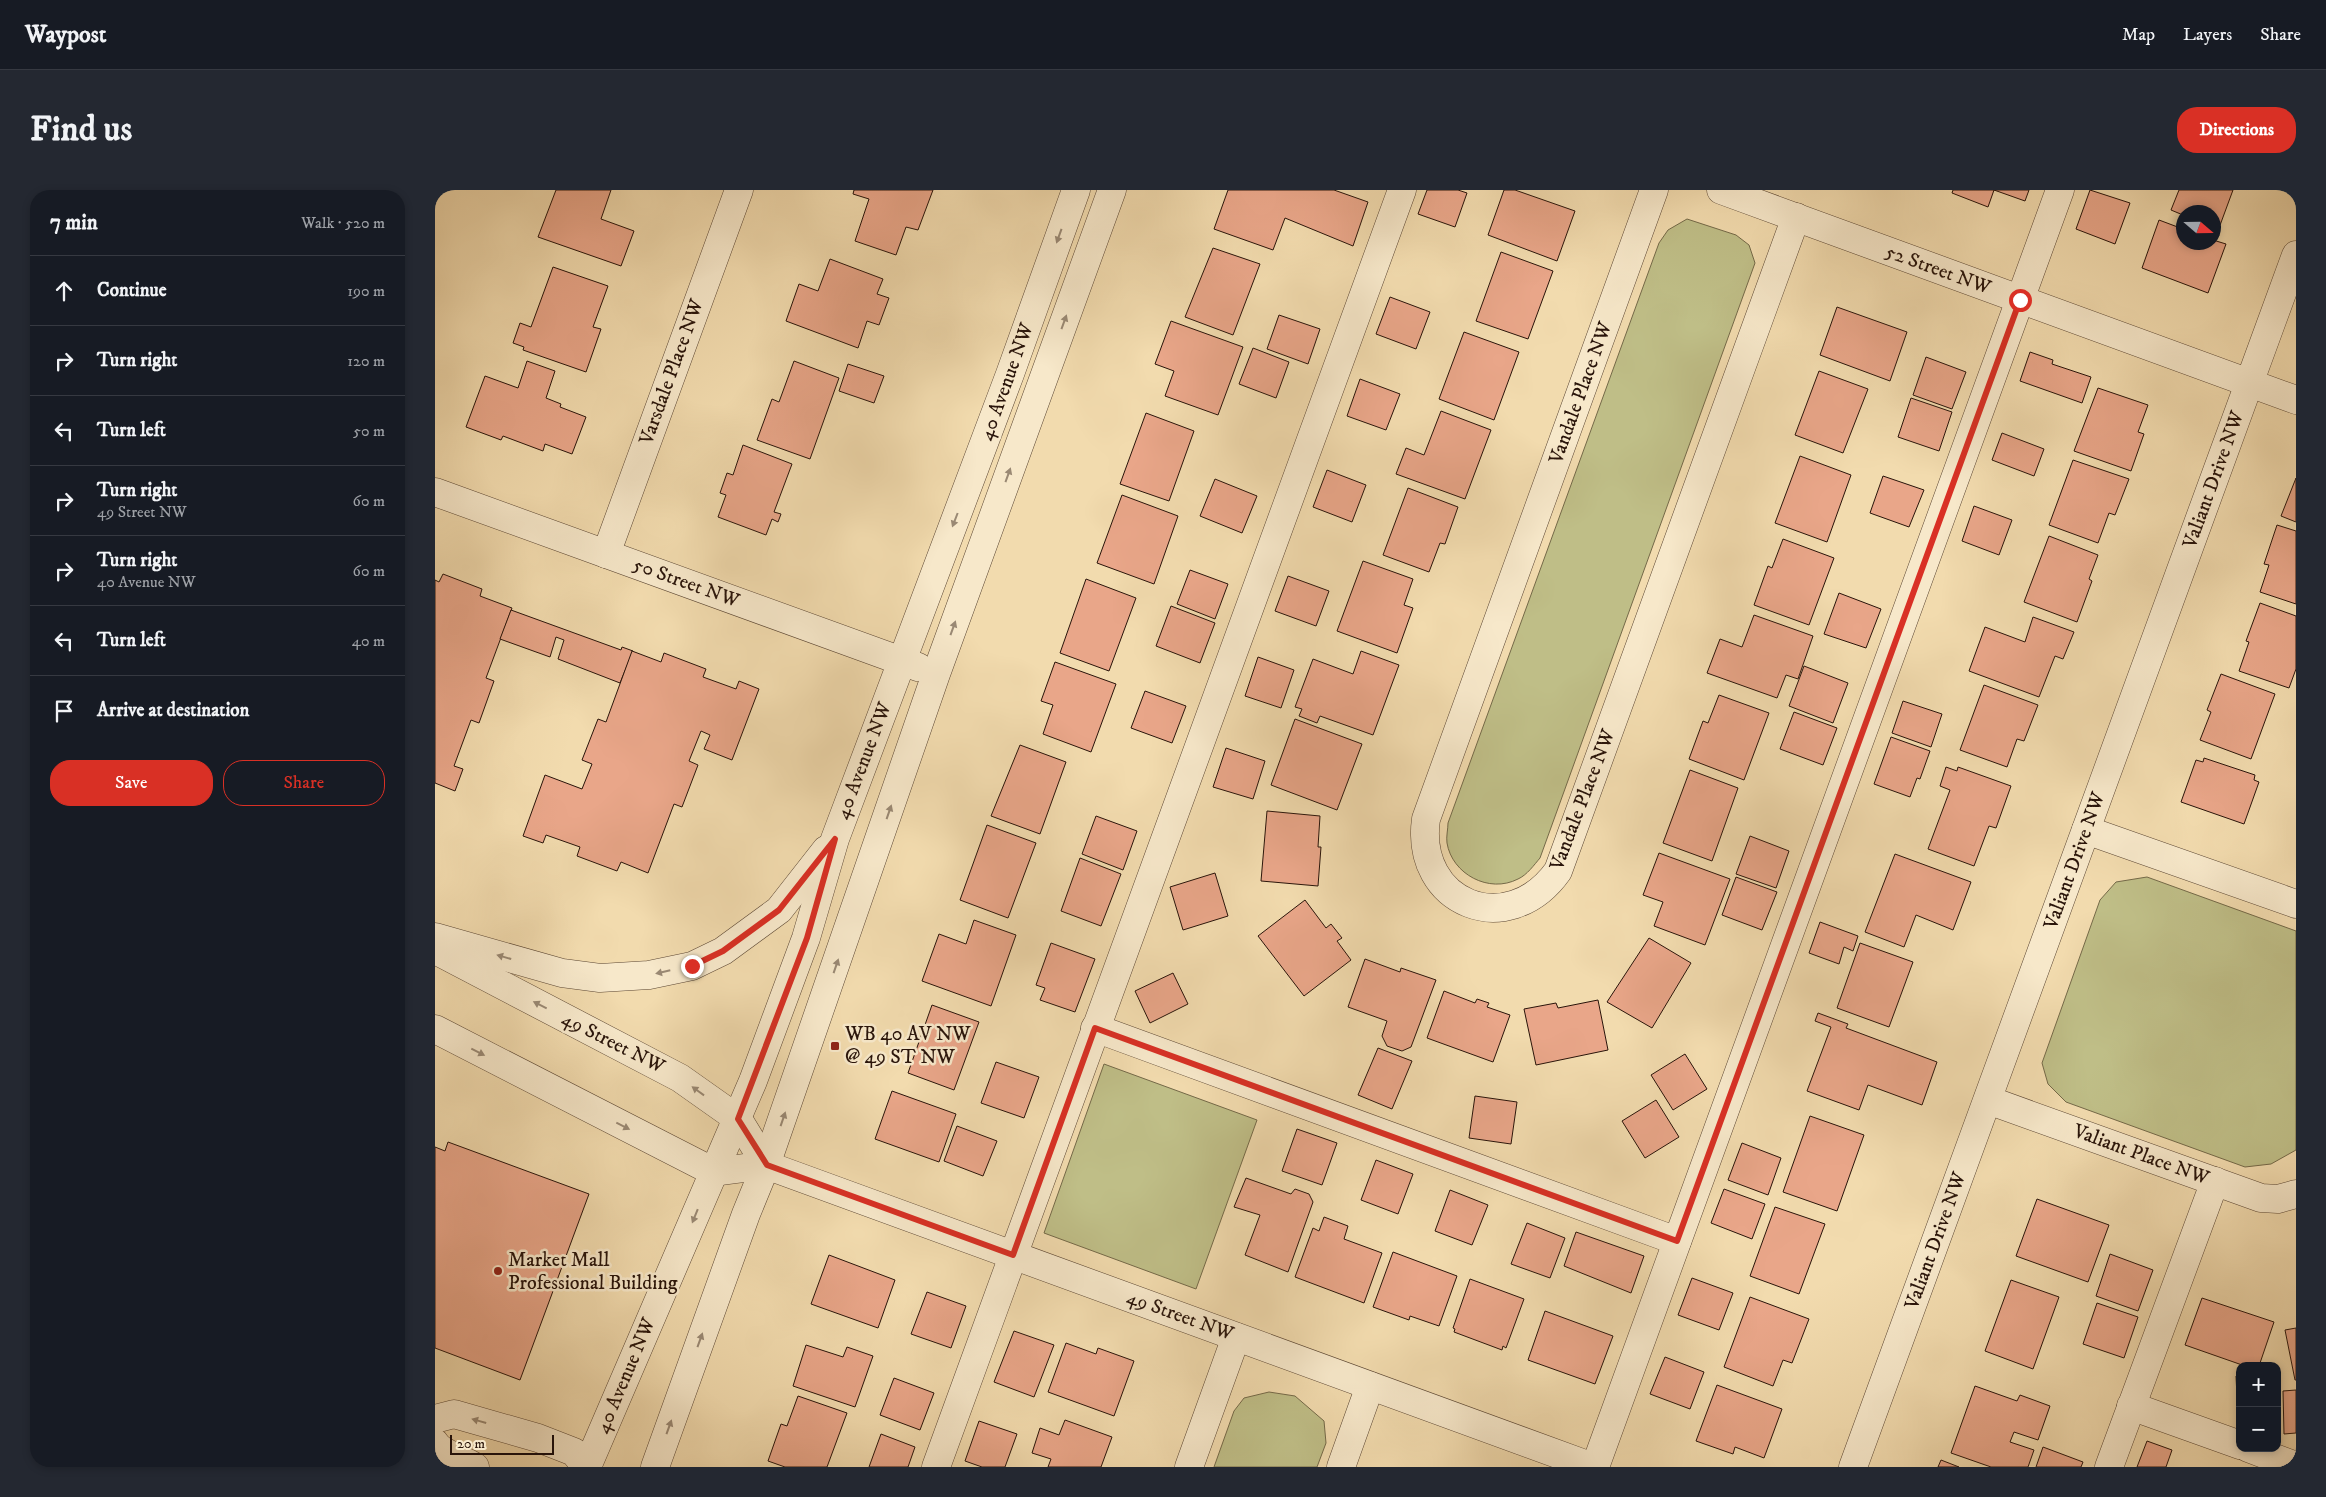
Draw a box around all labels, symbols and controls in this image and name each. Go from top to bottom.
text: Waypost [25,20,106,50]
text: Map [2122,24,2155,46]
text: Layers [2183,24,2232,46]
text: Share [2260,24,2301,46]
button: Directions [2177,107,2296,153]
text: Find us [30,108,132,152]
north arrow [2176,205,2221,250]
text: 7 min [50,210,98,236]
text: Walk · 520 m [301,213,385,233]
one-way arrow [1055,229,1063,244]
street label: 52 Street NW [1882,239,1995,301]
icon: ahead [50,277,78,305]
text: Continue [97,279,167,302]
text: 190 m [347,281,385,301]
route start [2009,289,2032,312]
street label: Varsdale Place NW [634,295,710,449]
one-way arrow [1061,315,1068,330]
street label: Vandale Place NW [1543,318,1618,468]
street label: 40 Avenue NW [974,319,1040,444]
icon: right [50,347,78,375]
text: Turn right [97,349,177,372]
text: 120 m [347,351,385,371]
street label: Valiant Drive NW [2177,407,2251,553]
icon: left [50,417,78,445]
text: Turn left [97,419,166,442]
text: 50 m [353,421,385,441]
one-way arrow [1004,467,1012,482]
text: Turn right [97,479,177,502]
icon: right [50,487,78,515]
text: 60 m [353,491,385,511]
text: 49 Street NW [97,502,187,522]
one-way arrow [951,513,959,528]
text: Turn right [97,549,177,572]
street label: 50 Street NW [629,552,743,614]
icon: right [50,557,78,585]
text: 60 m [353,561,385,581]
text: 40 Avenue NW [97,572,196,592]
one-way arrow [949,620,957,635]
icon: left [50,627,78,655]
text: Turn left [97,629,166,652]
text: 40 m [352,631,385,651]
icon: arrive [50,697,78,725]
street label: 40 Avenue NW [830,698,898,823]
text: Arrive at destination [97,699,249,722]
street label: Vandale Place NW [1544,725,1622,875]
button: Save [50,760,213,806]
button: Share [223,760,385,806]
street label: Valiant Drive NW [2038,788,2112,934]
one-way arrow [885,804,893,819]
one-way arrow [496,952,511,960]
route end [681,955,704,978]
one-way arrow [832,958,840,973]
one-way arrow [656,968,671,976]
one-way arrow [533,1001,547,1009]
street label: 49 Street NW [557,1006,669,1080]
place label: WB 40 AV NW @ 49 ST NW [844,1022,971,1070]
marker: WB 40 AV NW @ 49 ST NW [829,1040,841,1052]
one-way arrow [471,1048,486,1056]
one-way arrow [691,1086,705,1096]
one-way arrow [780,1112,787,1127]
street label: Valiant Place NW [2069,1119,2213,1191]
one-way arrow [615,1122,630,1130]
street label: Valiant Drive NW [1899,1168,1973,1314]
one-way arrow [691,1209,699,1224]
place label: Market Mall Professional Building [508,1248,678,1296]
marker: Market Mall Professional Building [492,1265,504,1277]
street label: 49 Street NW [1123,1285,1238,1347]
street label: 40 Avenue NW [590,1314,662,1438]
one-way arrow [696,1332,704,1347]
map controls [2236,1362,2281,1452]
button: + [2236,1362,2281,1407]
button: − [2236,1407,2281,1452]
one-way arrow [472,1417,487,1425]
one-way arrow [666,1419,673,1434]
scale bar [450,1432,554,1455]
text: 20 m [457,1435,485,1453]

